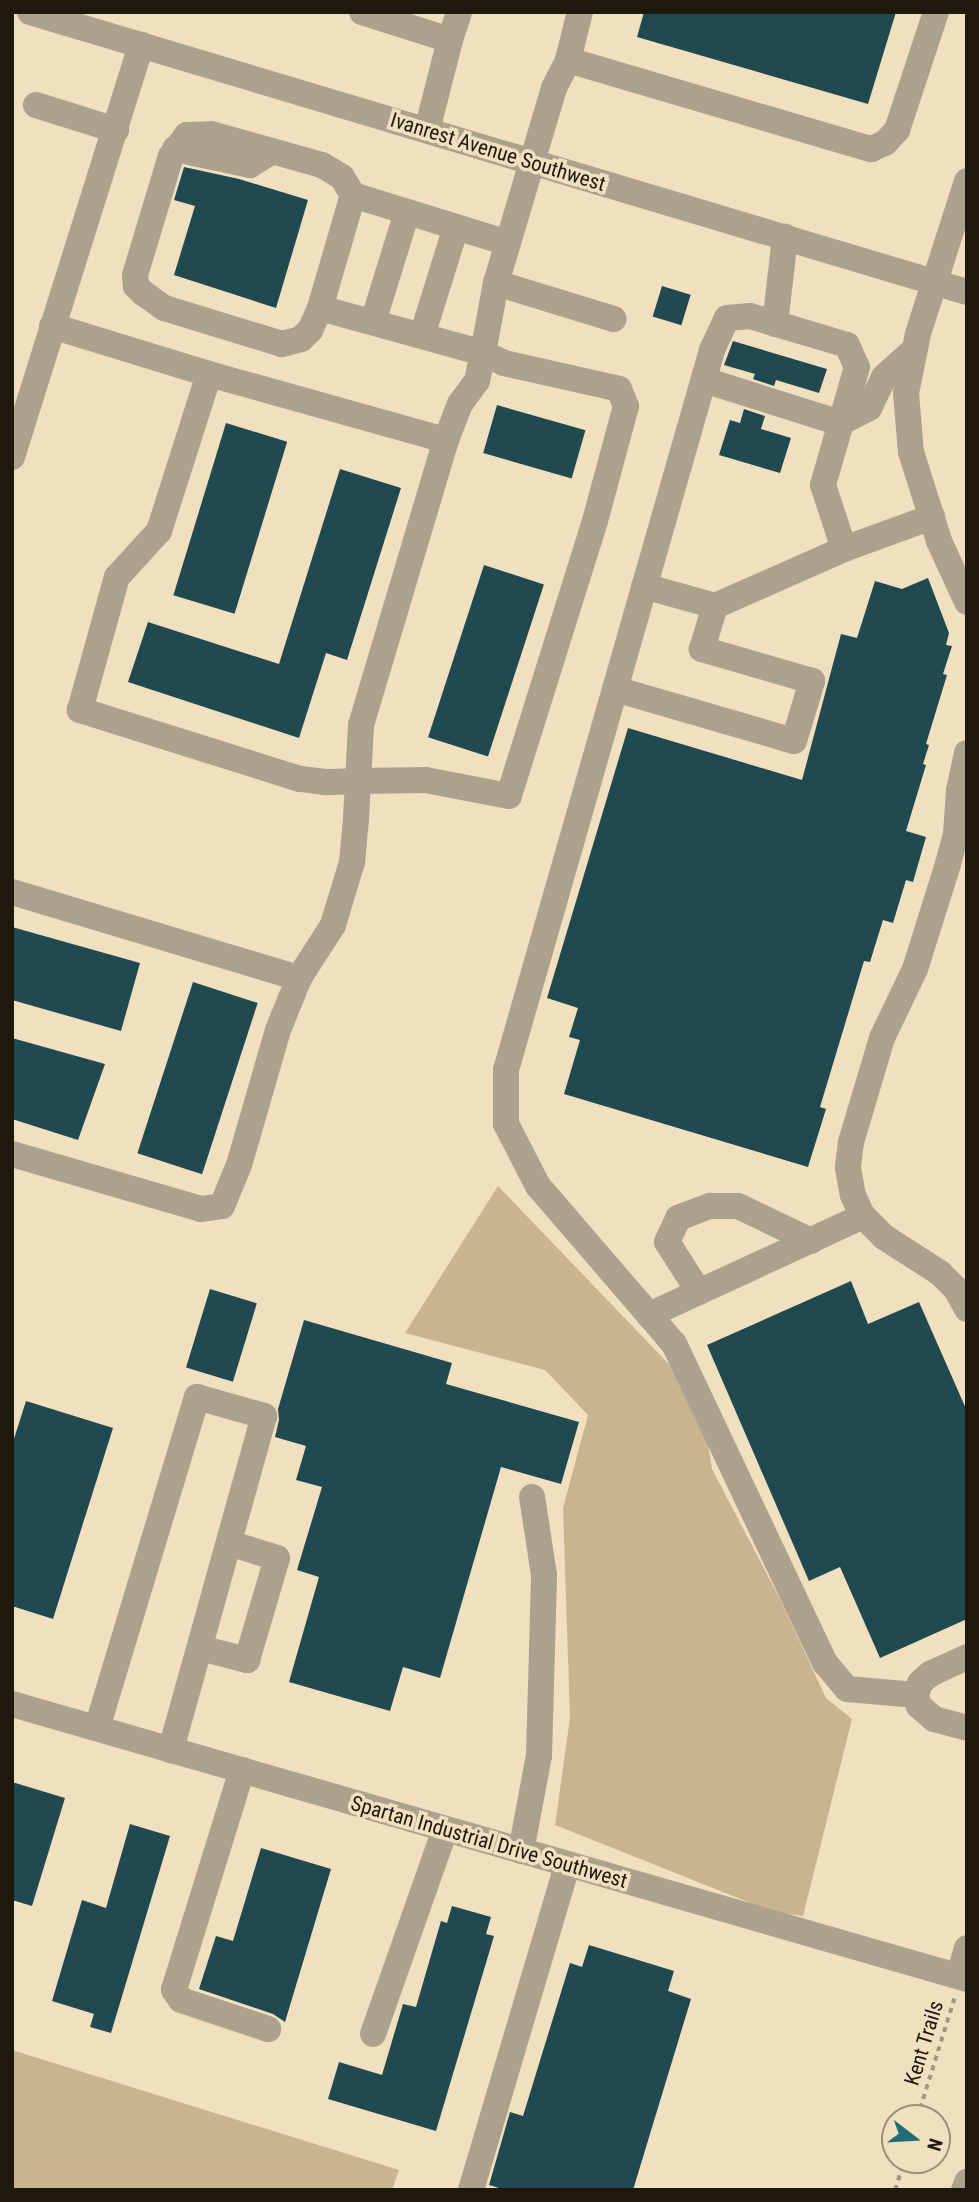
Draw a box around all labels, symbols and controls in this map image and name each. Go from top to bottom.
street label: Ivanrest Avenue Southwest [387,107,609,197]
street label: Spartan Industrial Drive Southwest [348,1790,630,1894]
street label: Kent Trails [899,1997,949,2089]
north arrow [881,2104,951,2174]
text: N [922,2136,947,2154]

